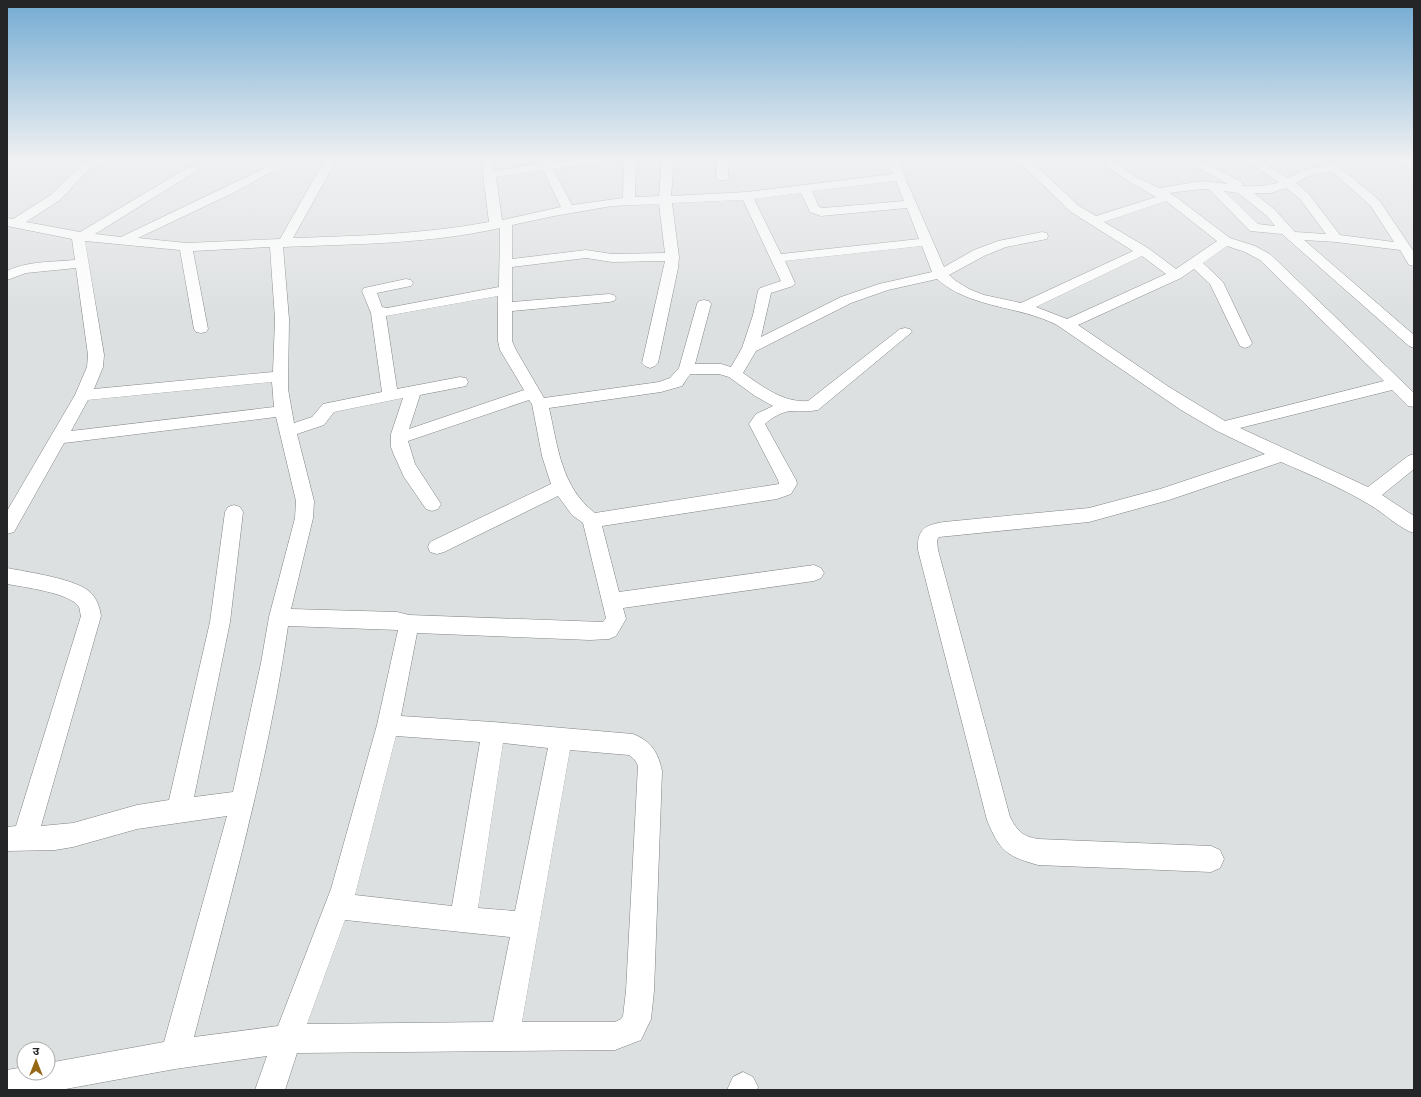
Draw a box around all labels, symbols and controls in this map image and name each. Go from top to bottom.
north arrow [16,1041,56,1081]
text: उ [33,1045,40,1057]

